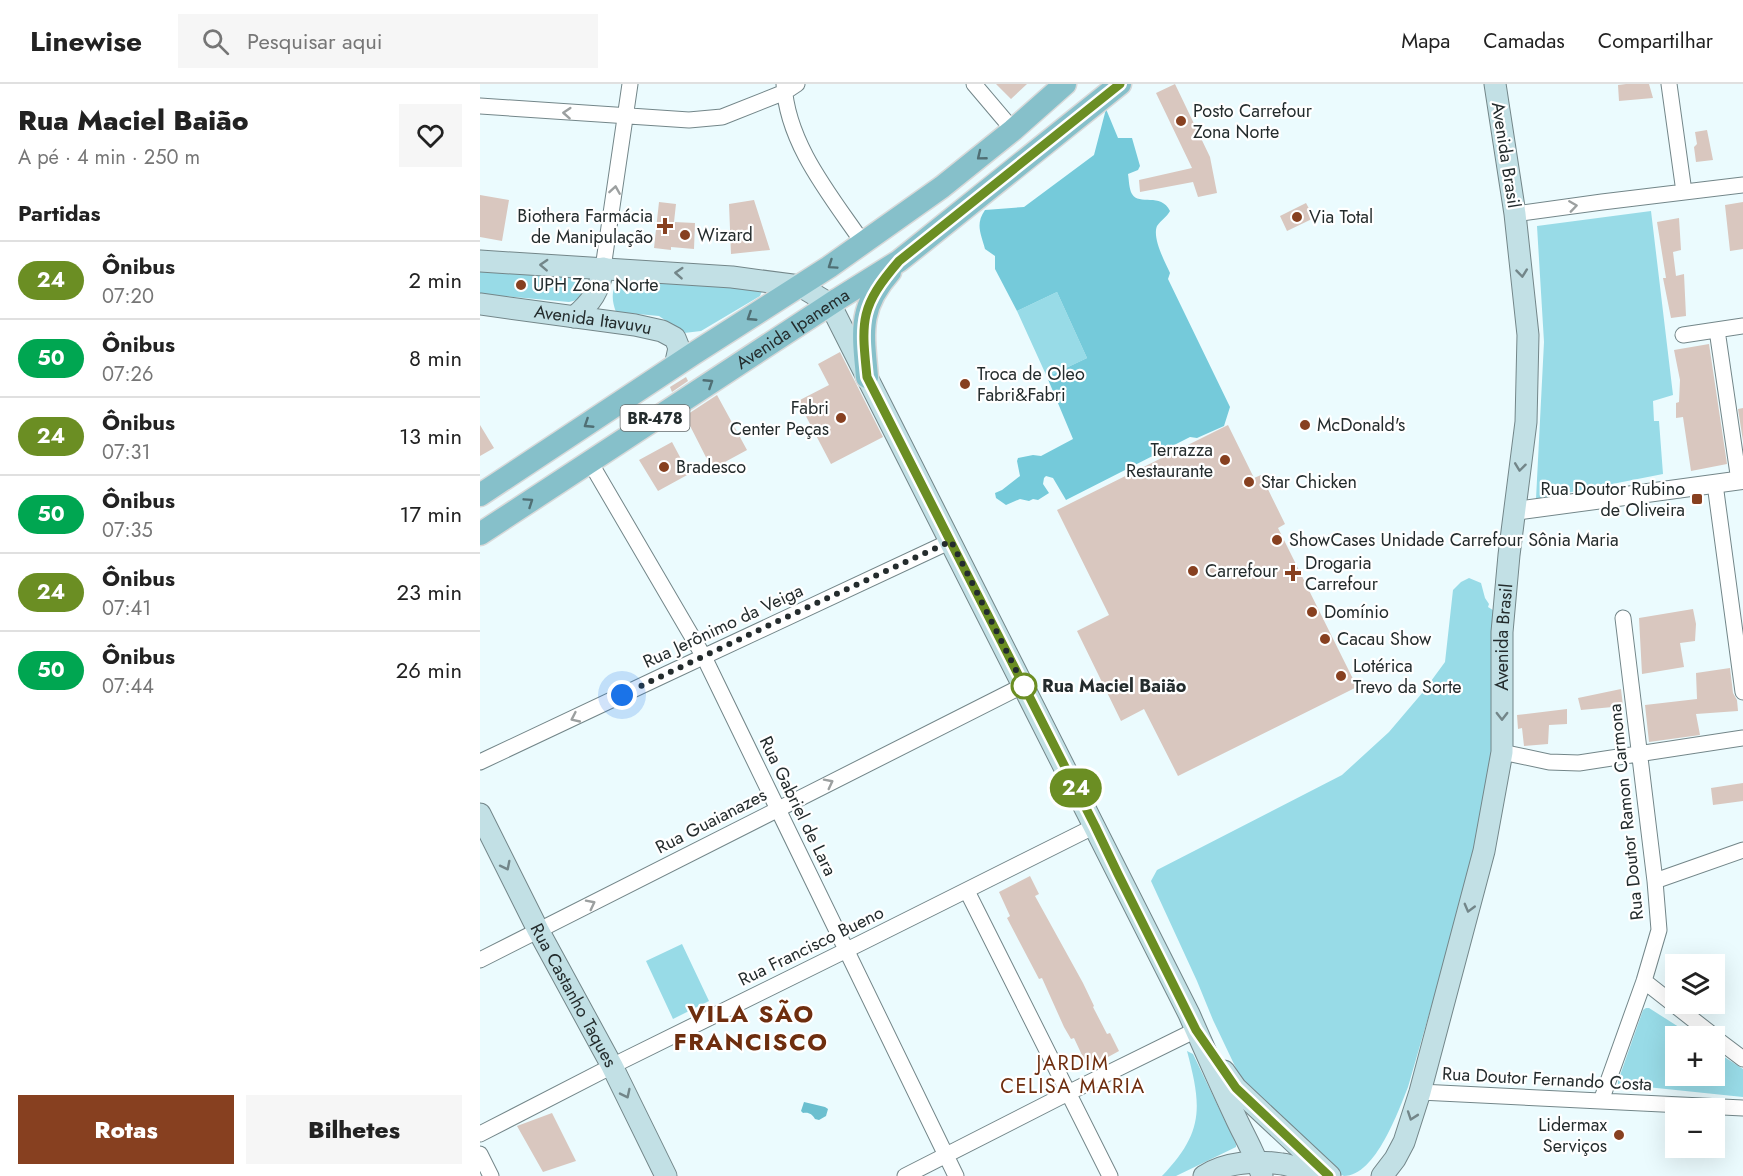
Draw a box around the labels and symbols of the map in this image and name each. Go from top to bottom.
place label: Posto Carrefour Zona Norte [1193,98,1313,145]
street label: Avenida Brasil [1485,100,1527,210]
one-way arrow [563,106,572,119]
marker: Posto Carrefour Zona Norte [1174,114,1188,128]
one-way arrow [977,148,988,159]
one-way arrow [608,185,620,194]
one-way arrow [1569,201,1578,213]
place label: Biothera Farmácia de Manipulação [517,203,653,250]
place label: Via Total [1309,204,1373,230]
marker: Via Total [1290,210,1304,224]
marker: Biothera Farmácia de Manipulação [658,219,672,233]
place label: Wizard [697,222,753,248]
marker: Wizard [678,228,692,242]
one-way arrow [540,258,549,271]
one-way arrow [828,258,839,269]
one-way arrow [675,267,684,280]
one-way arrow [1515,268,1528,277]
place label: UPH Zona Norte [533,272,659,298]
marker: UPH Zona Norte [514,278,528,292]
street label: Avenida Ipanema [731,282,855,376]
street label: Avenida Itavuvu [533,298,654,341]
one-way arrow [747,310,757,322]
place label: Troca de Oleo Fabri&Fabri [977,361,1085,408]
marker: Troca de Oleo Fabri&Fabri [958,377,972,391]
one-way arrow [702,379,713,390]
place label: Fabri Center Peças [730,395,829,442]
road number: BR-478 [620,405,690,431]
marker: Fabri Center Peças [834,411,848,425]
place label: McDonald's [1317,412,1405,438]
one-way arrow [584,417,595,428]
marker: McDonald's [1298,418,1312,432]
place label: Terrazza Restaurante [1126,437,1213,484]
marker: Terrazza Restaurante [1218,453,1232,467]
place label: Bradesco [676,454,746,480]
marker: Bradesco [657,460,671,474]
one-way arrow [1514,462,1527,471]
place label: Star Chicken [1261,469,1357,495]
marker: Star Chicken [1242,475,1256,489]
place label: Rua Doutor Rubino de Oliveira [1540,476,1685,523]
marker: Rua Doutor Rubino de Oliveira [1690,492,1704,506]
one-way arrow [522,498,533,509]
place label: ShowCases Unidade Carrefour Sônia Maria [1289,527,1619,553]
marker: ShowCases Unidade Carrefour Sônia Maria [1270,533,1284,547]
place label: Drogaria Carrefour [1305,550,1379,597]
place label: Carrefour [1205,558,1279,584]
marker: Carrefour [1186,564,1200,578]
marker: Drogaria Carrefour [1286,566,1300,580]
street label: Rua Jerônimo da Veiga [639,577,807,675]
street label: Avenida Brasil [1489,582,1519,691]
place label: Domínio [1324,599,1389,625]
marker: Domínio [1305,605,1319,619]
place label: Cacau Show [1337,626,1432,652]
marker: Cacau Show [1318,632,1332,646]
place label: Lotérica Trevo da Sorte [1353,653,1462,700]
marker: Lotérica Trevo da Sorte [1334,669,1348,683]
marker: Rua Maciel Baião [1011,673,1037,699]
place label: Rua Maciel Baião [1042,673,1187,699]
your location [607,680,637,710]
street label: Rua Doutor Ramon Carmona [1602,703,1650,921]
one-way arrow [570,710,581,722]
one-way arrow [1496,712,1508,721]
street label: Rua Gabriel de Lara [753,732,843,880]
line badge: 24 [1049,768,1103,808]
one-way arrow [823,779,834,790]
street label: Rua Guaianazes [651,782,771,860]
one-way arrow [499,859,510,870]
one-way arrow [584,899,595,911]
street label: Rua Francisco Bueno [734,899,888,993]
one-way arrow [1464,903,1477,913]
street label: Rua Castanho Taques [524,919,623,1072]
district label: VILA SÃO FRANCISCO [673,996,829,1059]
district label: JARDIM CELISA MARIA [1000,1049,1146,1101]
street label: Rua Doutor Fernando Costa [1441,1061,1653,1097]
one-way arrow [618,1088,630,1099]
one-way arrow [1407,1110,1420,1121]
place label: Lidermax Serviços [1538,1112,1607,1159]
marker: Lidermax Serviços [1612,1128,1626,1142]

